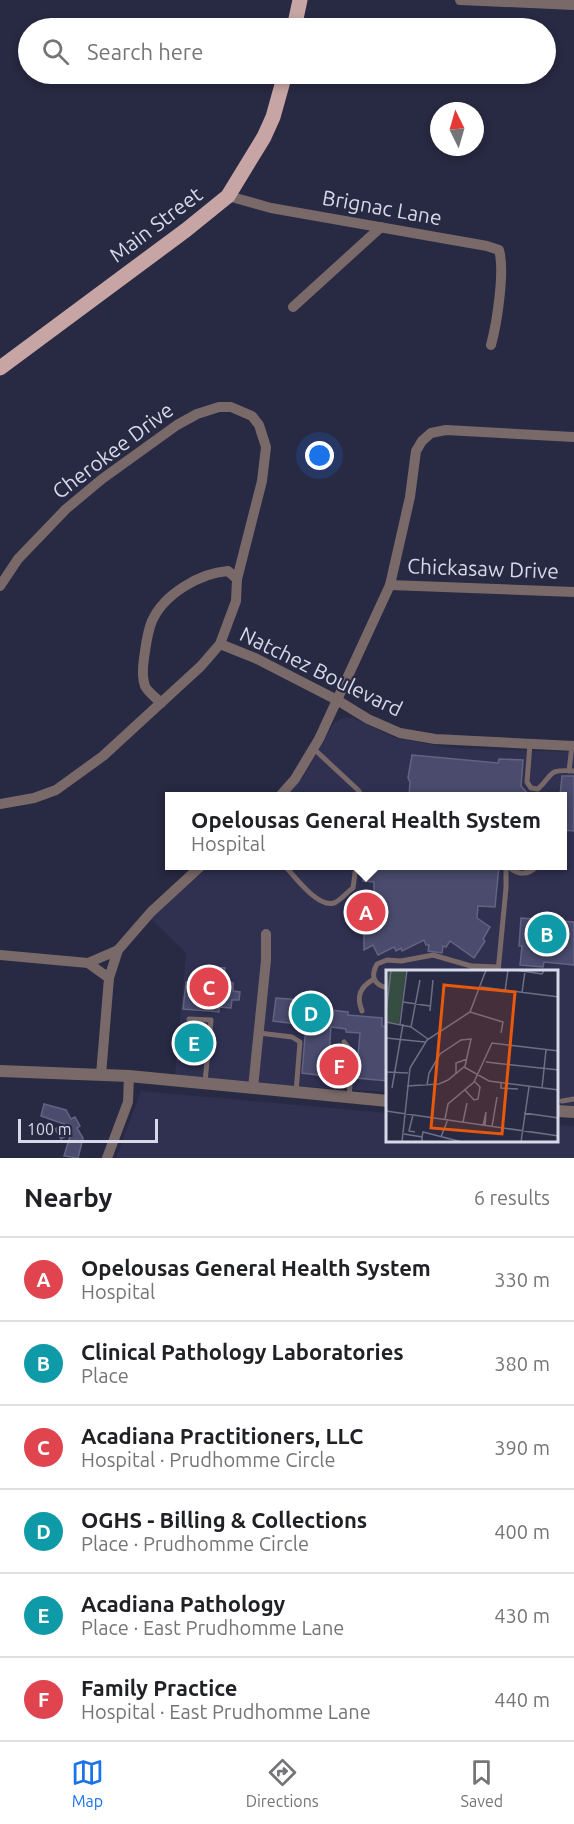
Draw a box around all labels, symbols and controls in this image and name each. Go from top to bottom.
search box [18,18,556,84]
icon: search [39,35,72,68]
text: Search here [87,39,203,64]
north arrow [430,102,484,156]
street label: Main Street [104,182,206,267]
street label: Brignac Lane [321,185,444,229]
street label: Cherokee Drive [47,397,177,503]
your location [305,441,334,470]
street label: Chickasaw Drive [407,553,559,583]
street label: Natchez Boulevard [236,621,407,721]
popup [165,792,567,870]
text: Opelousas General Health System [191,807,541,832]
text: Hospital [191,832,265,855]
pin: A [346,890,386,934]
pin: B [528,912,566,956]
pin: C [190,964,228,1010]
inset map [386,970,559,1143]
pin: D [292,990,330,1036]
pin: E [174,1020,214,1066]
pin: F [320,1044,358,1088]
scale bar [18,1116,158,1144]
text: 100 m [27,1120,72,1138]
text: Nearby [24,1183,112,1212]
text: 6 results [474,1186,550,1209]
text: Opelousas General Health System [81,1255,431,1280]
text: A [36,1268,51,1291]
text: 330 m [494,1268,550,1291]
text: Hospital [81,1280,155,1303]
text: Clinical Pathology Laboratories [81,1339,404,1364]
text: B [37,1352,50,1375]
text: 380 m [494,1352,550,1375]
text: Place [81,1364,129,1387]
text: Acadiana Practitioners, LLC [81,1423,363,1448]
text: C [37,1436,50,1459]
text: 390 m [494,1436,550,1459]
text: Hospital · Prudhomme Circle [81,1448,335,1471]
text: OGHS - Billing & Collections [81,1507,367,1532]
text: D [36,1520,51,1543]
text: 400 m [494,1520,550,1543]
text: Place · Prudhomme Circle [81,1532,309,1555]
text: Acadiana Pathology [81,1591,285,1616]
text: E [38,1604,49,1627]
text: 430 m [494,1604,550,1627]
text: Place · East Prudhomme Lane [81,1616,344,1639]
text: Family Practice [81,1675,237,1700]
text: F [38,1688,49,1711]
text: 440 m [494,1688,550,1711]
text: Hospital · East Prudhomme Lane [81,1700,371,1723]
tab: Map [71,1756,104,1810]
tab: Directions [246,1756,319,1810]
tab: Saved [461,1756,503,1810]

